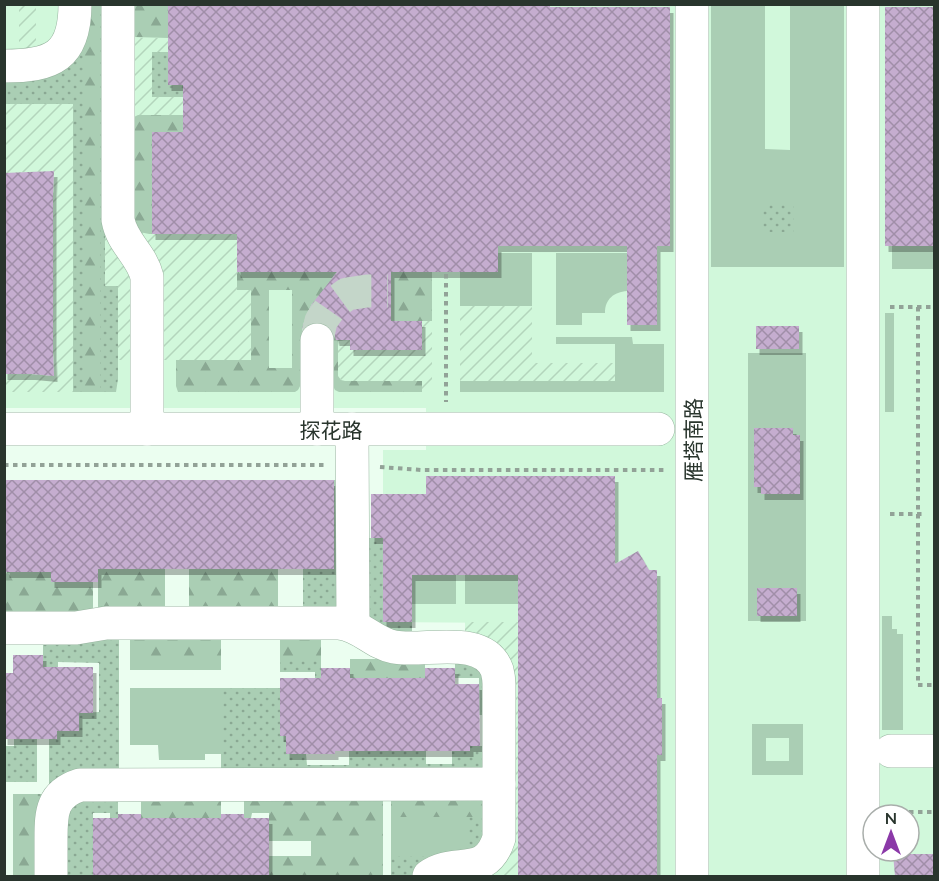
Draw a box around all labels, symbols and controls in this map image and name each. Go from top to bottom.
street label: 雁塔南路 [680,398,705,482]
street label: 探花路 [300,417,363,442]
north arrow [861,803,921,863]
text: N [885,808,897,827]

